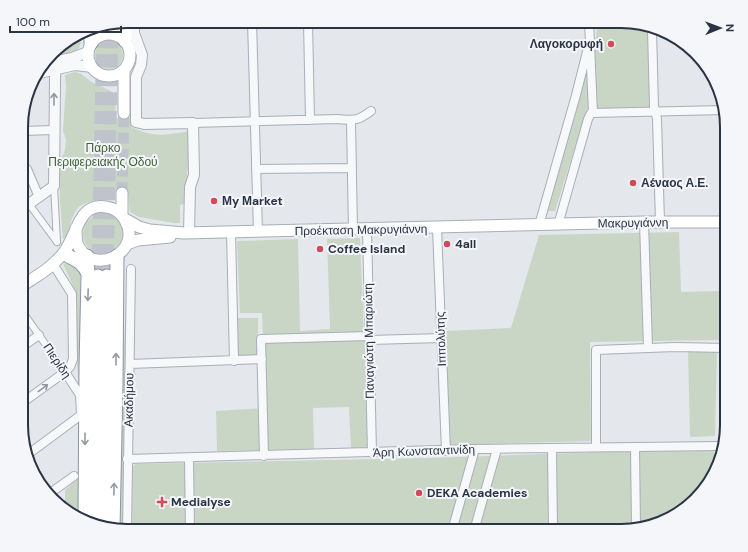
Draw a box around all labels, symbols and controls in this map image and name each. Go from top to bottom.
scale bar [10,8,121,34]
north arrow [700,8,740,48]
text: 100 m [16,14,50,30]
text: N [723,24,737,32]
place label: Λαγοκορυφή [530,36,603,52]
marker: Λαγοκορυφή [606,39,616,49]
one-way arrow [50,93,58,106]
park label: Πάρκο Περιφερειακής Οδού [48,140,158,170]
place label: Αέναος Α.Ε. [641,175,708,191]
marker: Αέναος Α.Ε. [628,178,638,188]
place label: Μy Μarket [222,193,283,209]
marker: Μy Μarket [209,196,219,206]
street label: Μακρυγιάννη [598,214,668,232]
street label: Προέκταση Μακρυγιάννη [294,221,428,239]
place label: 4all [455,236,476,252]
marker: 4all [442,239,452,249]
place label: Coffee Island [328,241,405,257]
marker: Coffee Island [315,244,325,254]
street label: Παναγιώτη Μπαριώτη [360,283,378,399]
one-way arrow [84,288,92,301]
street label: Ιππολύτης [432,311,450,367]
street label: Πιερίδη [39,340,75,382]
one-way arrow [112,353,120,366]
street label: Ακαδήμου [121,373,137,427]
one-way arrow [38,383,49,392]
one-way arrow [82,432,89,445]
street label: Άρη Κωνσταντινίδη [373,441,475,461]
one-way arrow [110,483,118,496]
place label: DEKA Academies [427,485,527,501]
marker: DEKA Academies [414,488,424,498]
place label: Medialyse [171,494,231,510]
marker: Medialyse [156,496,168,508]

